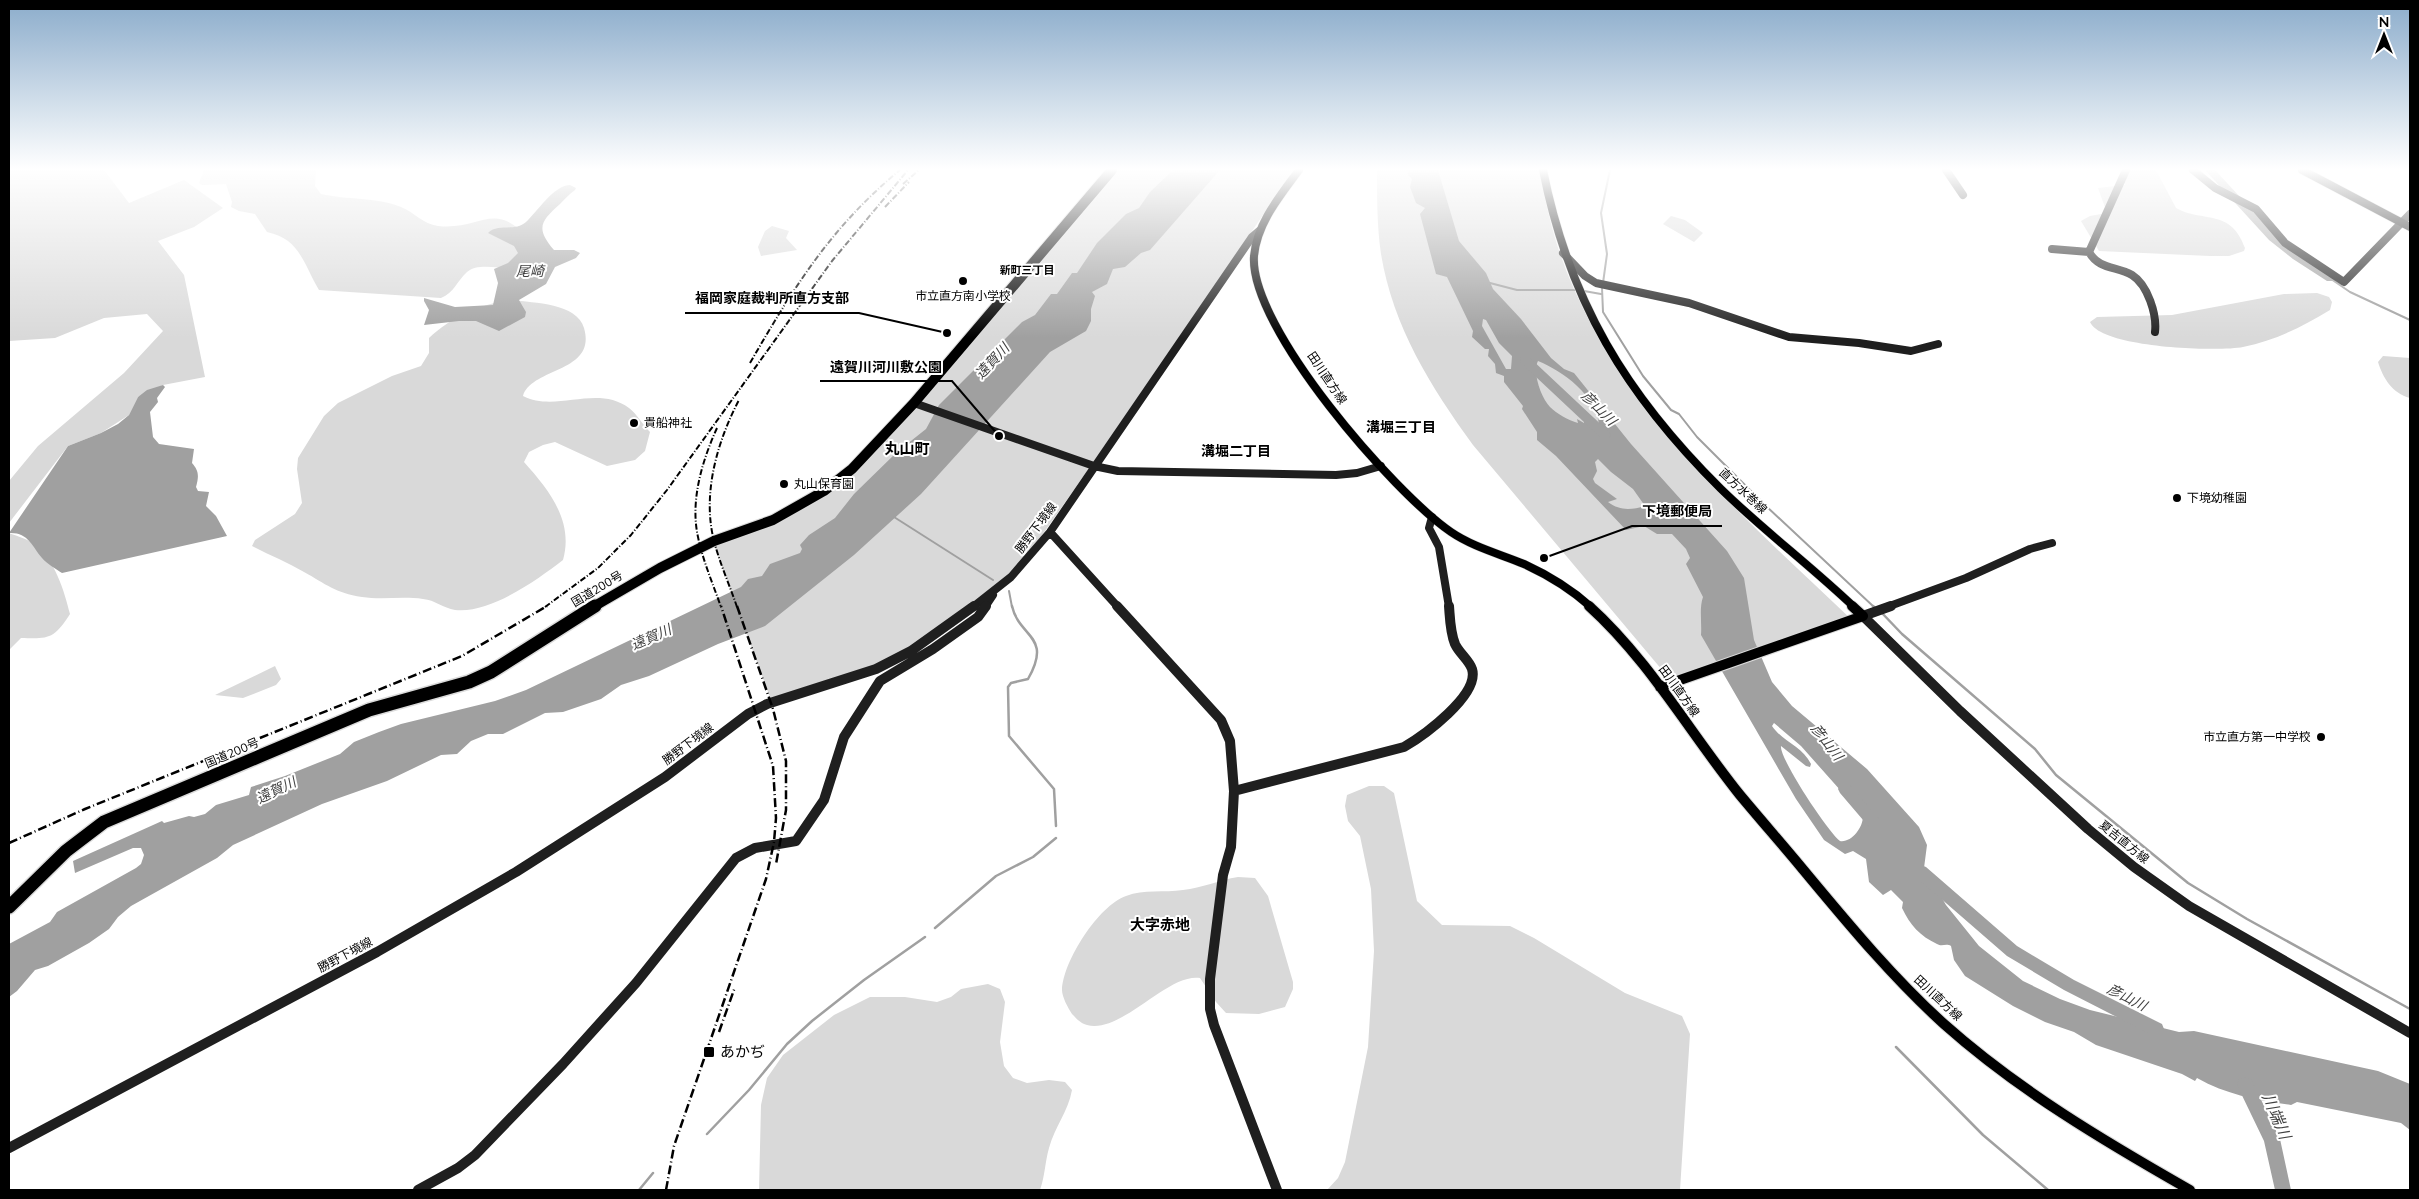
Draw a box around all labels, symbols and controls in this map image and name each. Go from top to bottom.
north arrow [2359,10,2409,60]
text: N [2379,13,2389,31]
water label: 尾崎 [516,262,546,280]
district label: 新町三丁目 [1000,263,1055,277]
marker: 市立直方南小学校 [957,275,969,287]
callout: 福岡家庭裁判所直方支部 [685,284,859,313]
place label: 市立直方南小学校 [915,288,1011,303]
text: 福岡家庭裁判所直方支部 [695,289,849,307]
water label: 遠賀川 [971,338,1014,382]
street label: 田川直方線 [1304,349,1350,407]
callout: 遠賀川河川敷公園 [820,352,952,381]
text: 遠賀川河川敷公園 [830,358,942,376]
water label: 彦山川 [1578,387,1622,431]
place label: 貴船神社 [644,415,692,430]
marker: 貴船神社 [628,417,640,429]
district label: 溝堀三丁目 [1366,418,1436,436]
district label: 丸山町 [884,439,930,458]
district label: 溝堀二丁目 [1201,442,1271,460]
street label: 直方水巻線 [1716,465,1770,517]
place label: 丸山保育園 [794,476,854,491]
marker: 丸山保育園 [778,478,790,490]
place label: 下境幼稚園 [2187,490,2247,505]
marker: 下境幼稚園 [2171,492,2183,504]
callout: 下境郵便局 [1632,497,1722,526]
street label: 勝野下境線 [1012,499,1060,556]
text: 下境郵便局 [1642,502,1712,520]
street label: 国道200号 [568,567,625,610]
water label: 遠賀川 [628,619,676,654]
street label: 田川直方線 [1656,662,1703,719]
street label: 勝野下境線 [659,720,716,768]
water label: 彦山川 [1807,720,1848,766]
place label: 市立直方第一中学校 [2203,729,2311,744]
marker: 市立直方第一中学校 [2315,731,2327,743]
street label: 国道200号 [202,734,261,771]
water label: 遠賀川 [253,772,301,807]
street label: 夏吉直方線 [2096,817,2152,866]
district label: 大字赤地 [1130,915,1190,934]
street label: 勝野下境線 [315,934,375,975]
street label: 田川直方線 [1911,972,1965,1024]
water label: 彦山川 [2104,979,2152,1015]
place label: あかぢ [720,1042,765,1061]
marker: あかぢ [702,1045,716,1059]
water label: 川端川 [2258,1090,2296,1144]

